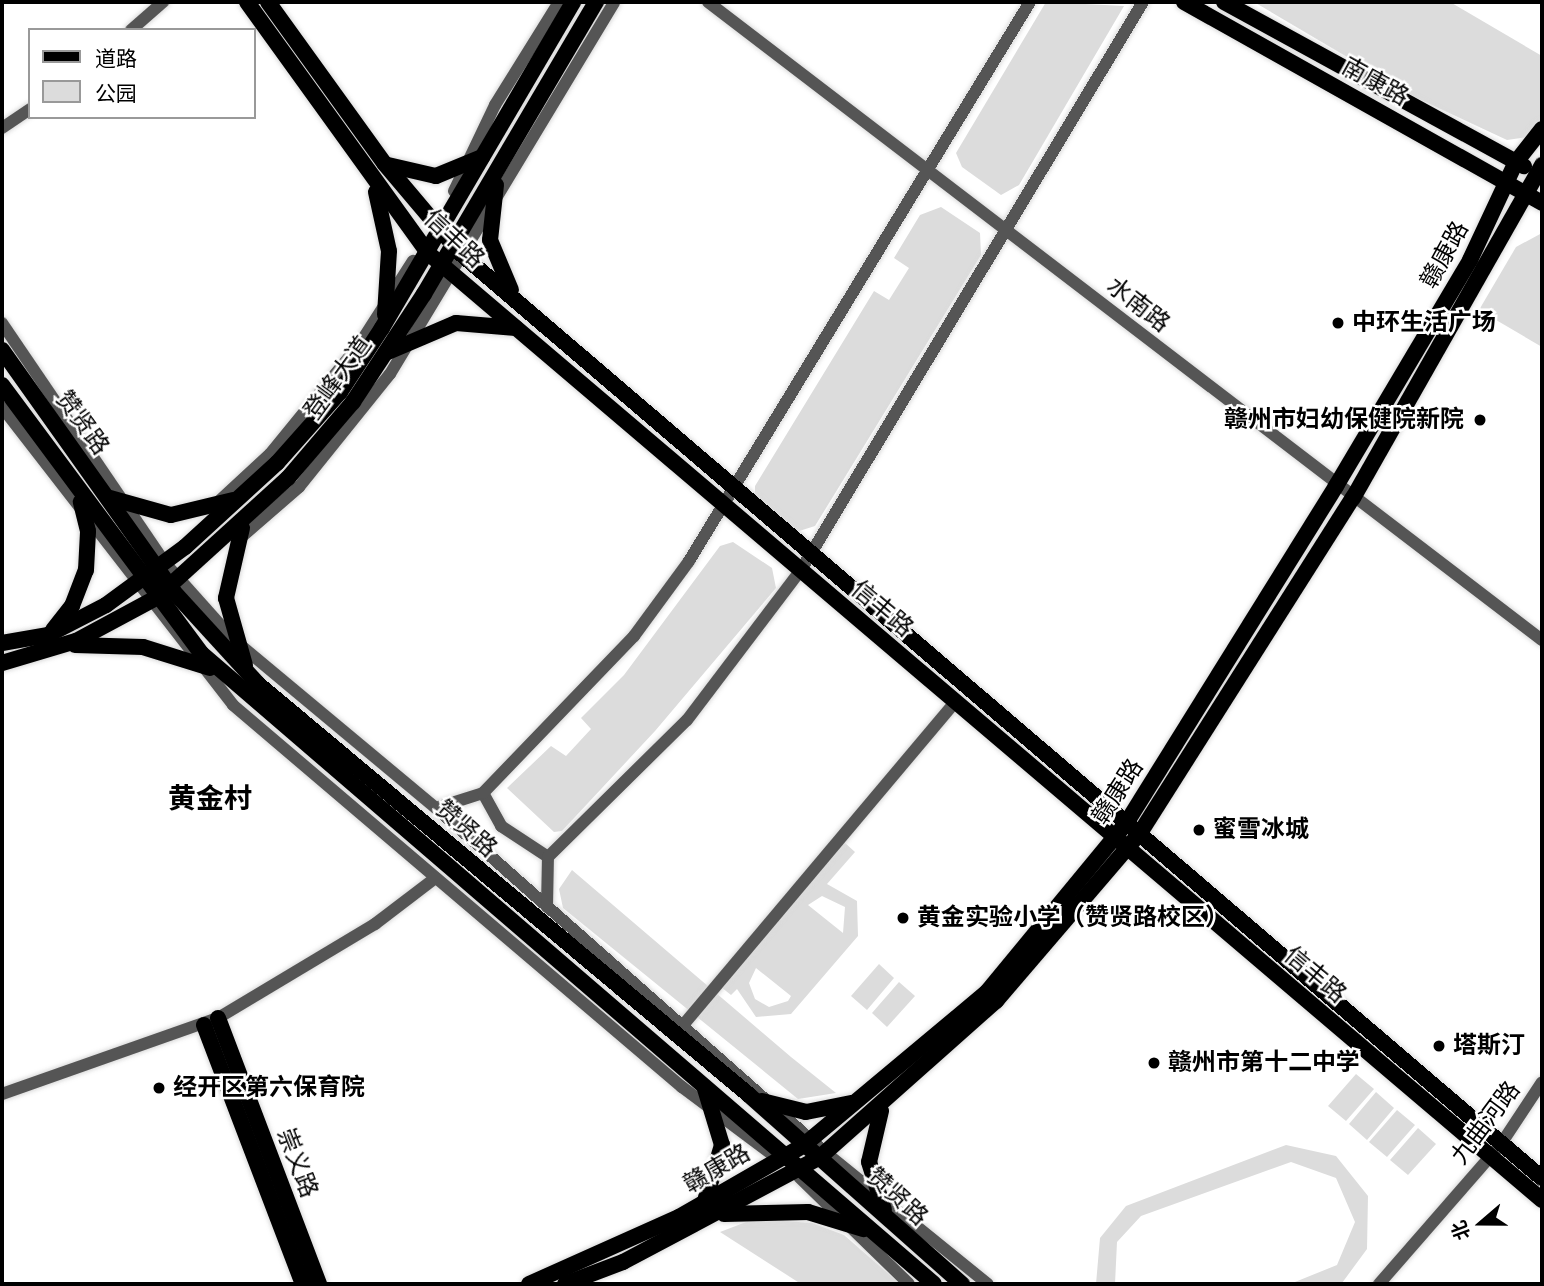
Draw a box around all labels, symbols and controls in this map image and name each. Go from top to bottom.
legend [28,28,256,119]
text: 道路 [95,46,137,71]
street label: 南康路 [1337,52,1413,112]
text: 公园 [95,81,137,106]
street label: 信丰路 [418,204,490,274]
street label: 赣康路 [1415,217,1475,293]
street label: 水南路 [1101,271,1175,339]
place label: 中环生活广场 [1352,309,1496,337]
marker: 中环生活广场 [1330,315,1346,331]
street label: 登峰大道 [298,331,378,425]
street label: 赞贤路 [49,385,115,461]
place label: 赣州市妇幼保健院新院 [1224,406,1464,434]
marker: 赣州市妇幼保健院新院 [1470,410,1490,430]
street label: 信丰路 [845,575,919,643]
street label: 赣康路 [1086,754,1150,830]
district label: 黄金村 [168,782,252,816]
street label: 赞贤路 [429,795,503,863]
place label: 蜜雪冰城 [1213,816,1309,844]
marker: 蜜雪冰城 [1191,822,1207,838]
place label: 黄金实验小学（赞贤路校区） [917,904,1229,932]
marker: 黄金实验小学（赞贤路校区） [895,910,911,926]
street label: 信丰路 [1278,941,1352,1009]
place label: 塔斯汀 [1453,1032,1525,1060]
marker: 塔斯汀 [1431,1038,1447,1054]
place label: 赣州市第十二中学 [1168,1049,1360,1077]
marker: 赣州市第十二中学 [1146,1055,1162,1071]
place label: 经开区第六保育院 [173,1074,365,1102]
street label: 九曲河路 [1446,1076,1526,1170]
marker: 经开区第六保育院 [151,1080,167,1096]
street label: 崇义路 [271,1124,323,1202]
street label: 赣康路 [679,1139,755,1199]
street label: 赞贤路 [861,1162,933,1232]
north arrow [1446,1188,1516,1258]
text: 北 [1447,1217,1475,1243]

